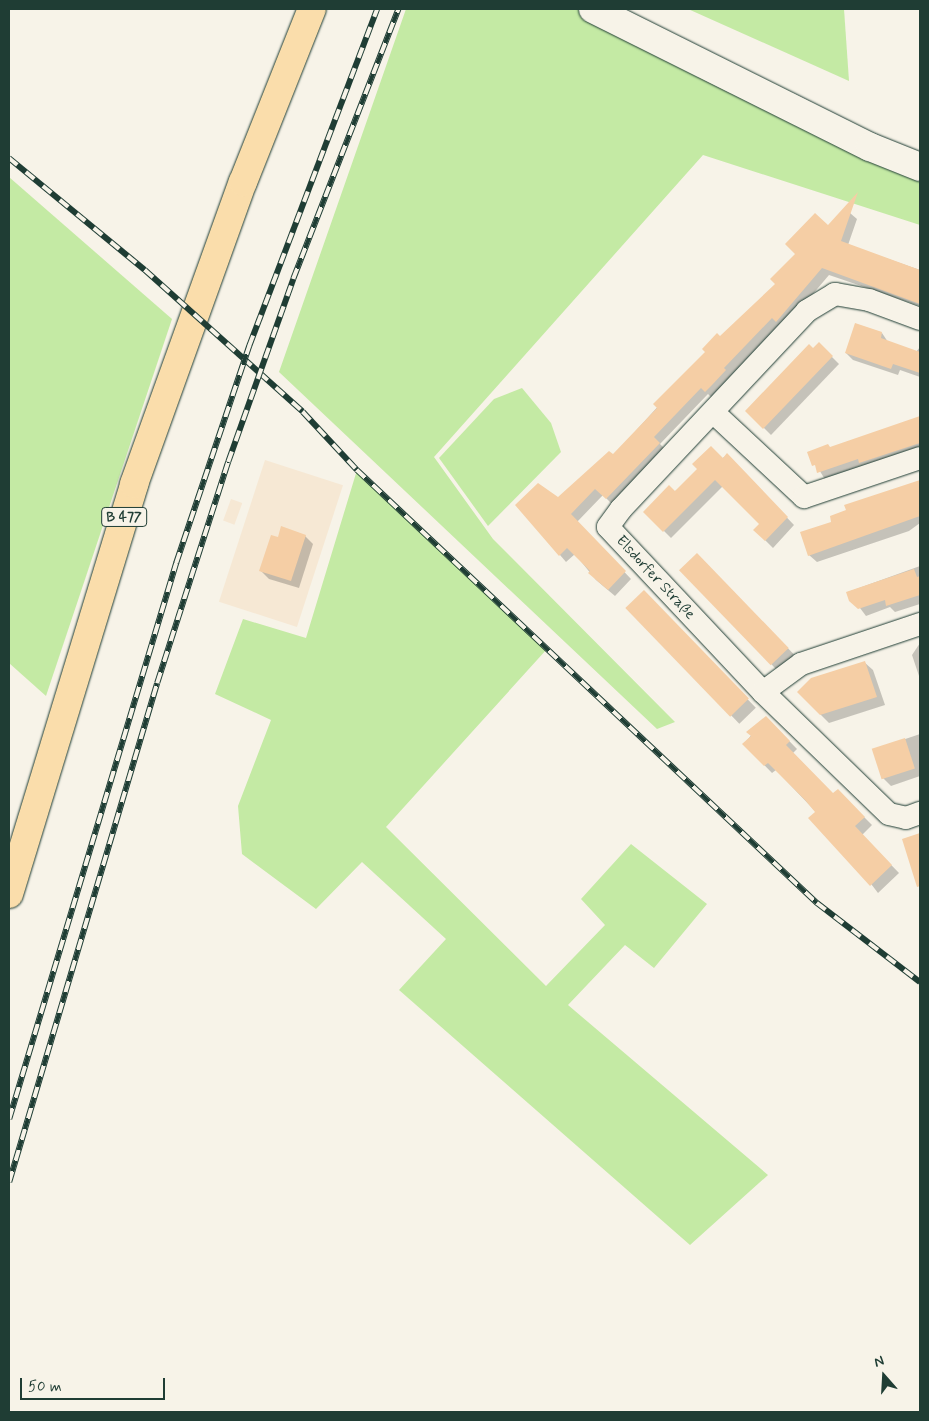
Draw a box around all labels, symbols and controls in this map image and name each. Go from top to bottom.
road number: B 477 [100,506,148,528]
street label: Elsdorfer Straße [612,532,698,624]
north arrow [859,1351,909,1401]
text: N [872,1352,886,1372]
scale bar [22,1368,168,1400]
text: 50 m [28,1377,62,1397]

